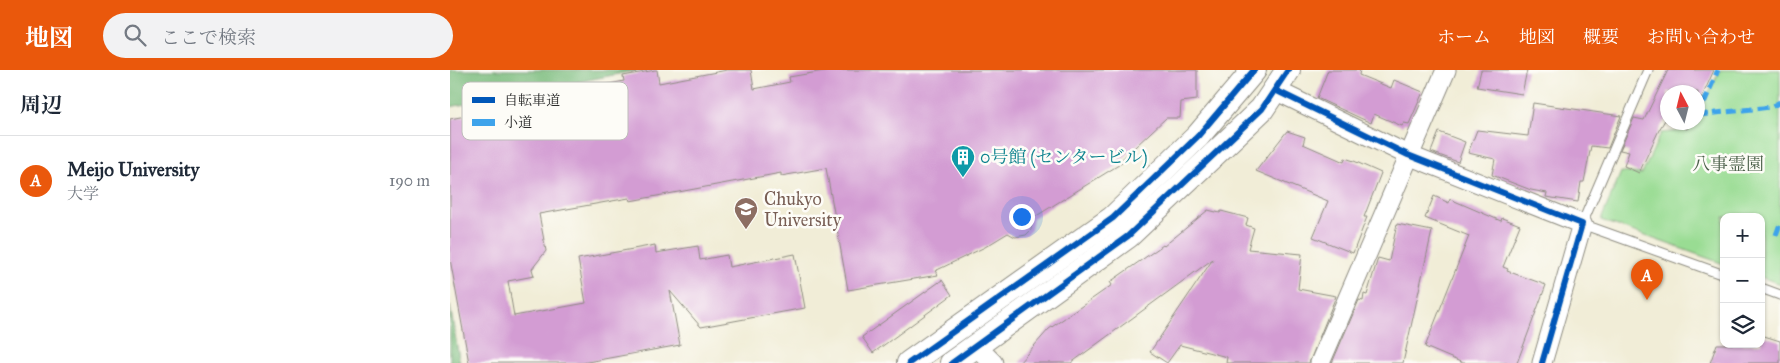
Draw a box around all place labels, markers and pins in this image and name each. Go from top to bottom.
building icon: 0号館 (センタービル) [950,144,976,178]
place label: 0号館 (センタービル) [980,146,1148,169]
place label: Chukyo University [764,188,842,231]
school or university icon: Chukyo University [733,196,759,230]
pin: A [1631,259,1663,300]

